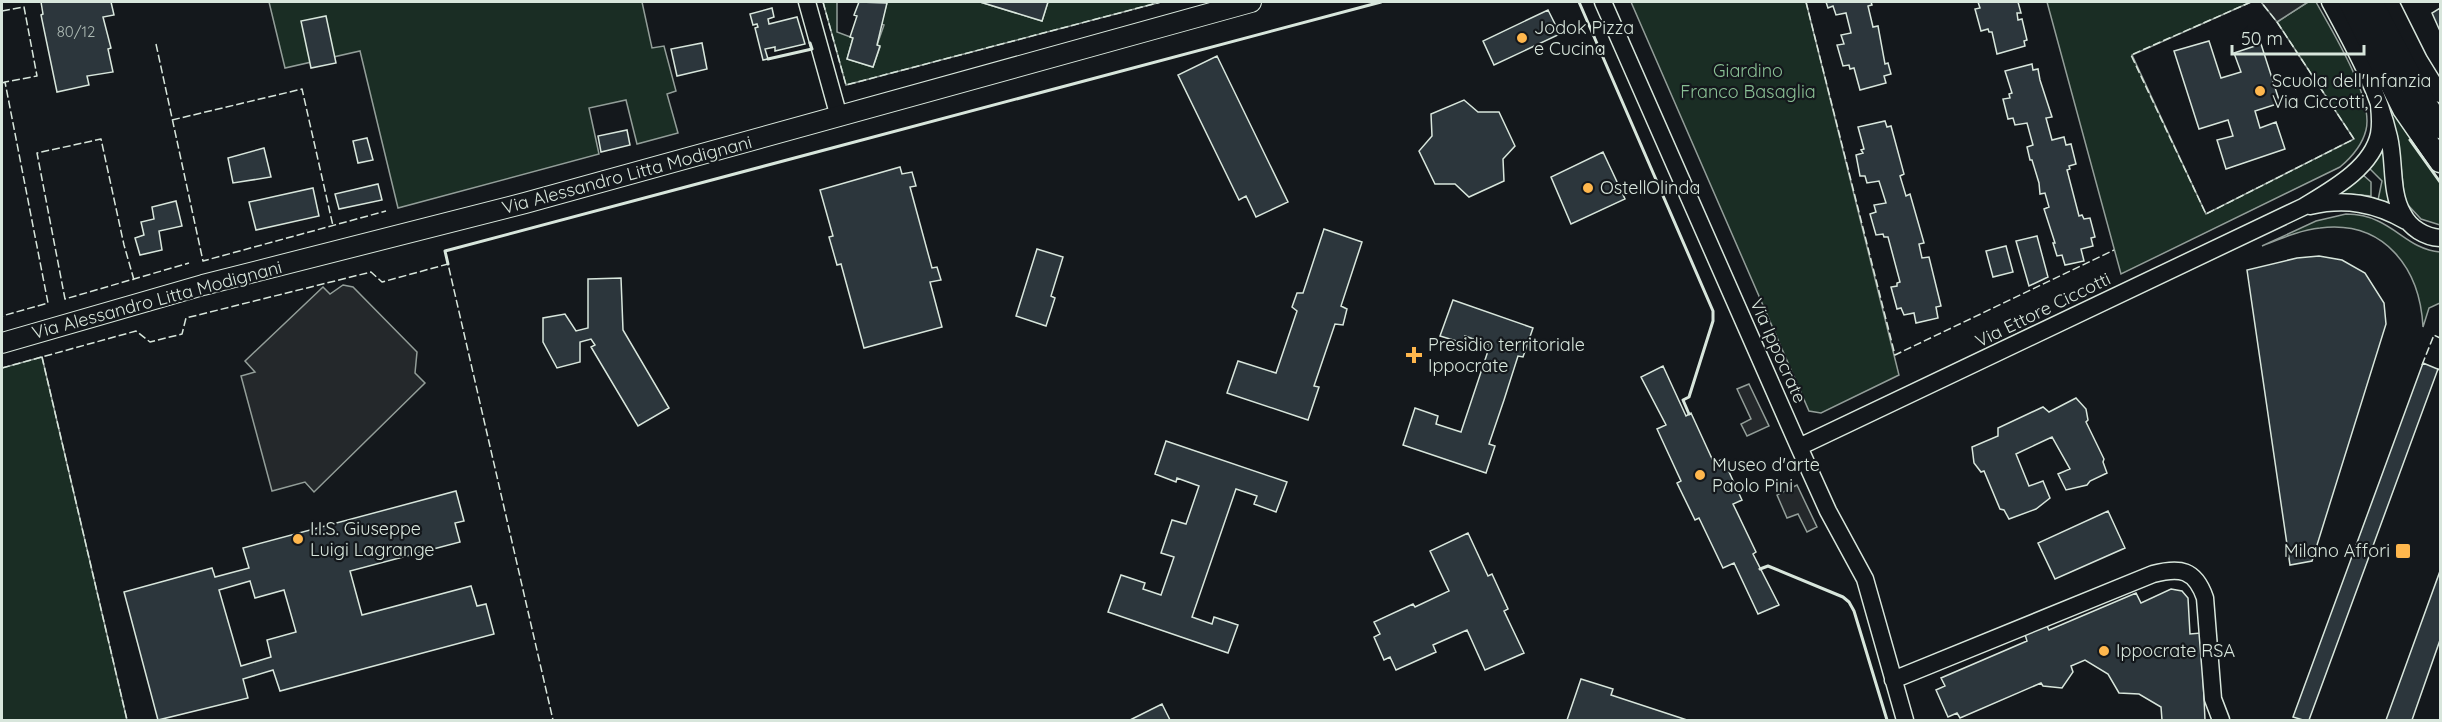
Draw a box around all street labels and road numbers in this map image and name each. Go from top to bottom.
street label: Via Alessandro Litta Modignani [499,130,754,219]
street label: Via Alessandro Litta Modignani [29,255,284,344]
street label: Via Ettore Ciccotti [1971,267,2114,352]
street label: Via Ippocrate [1745,295,1812,407]

